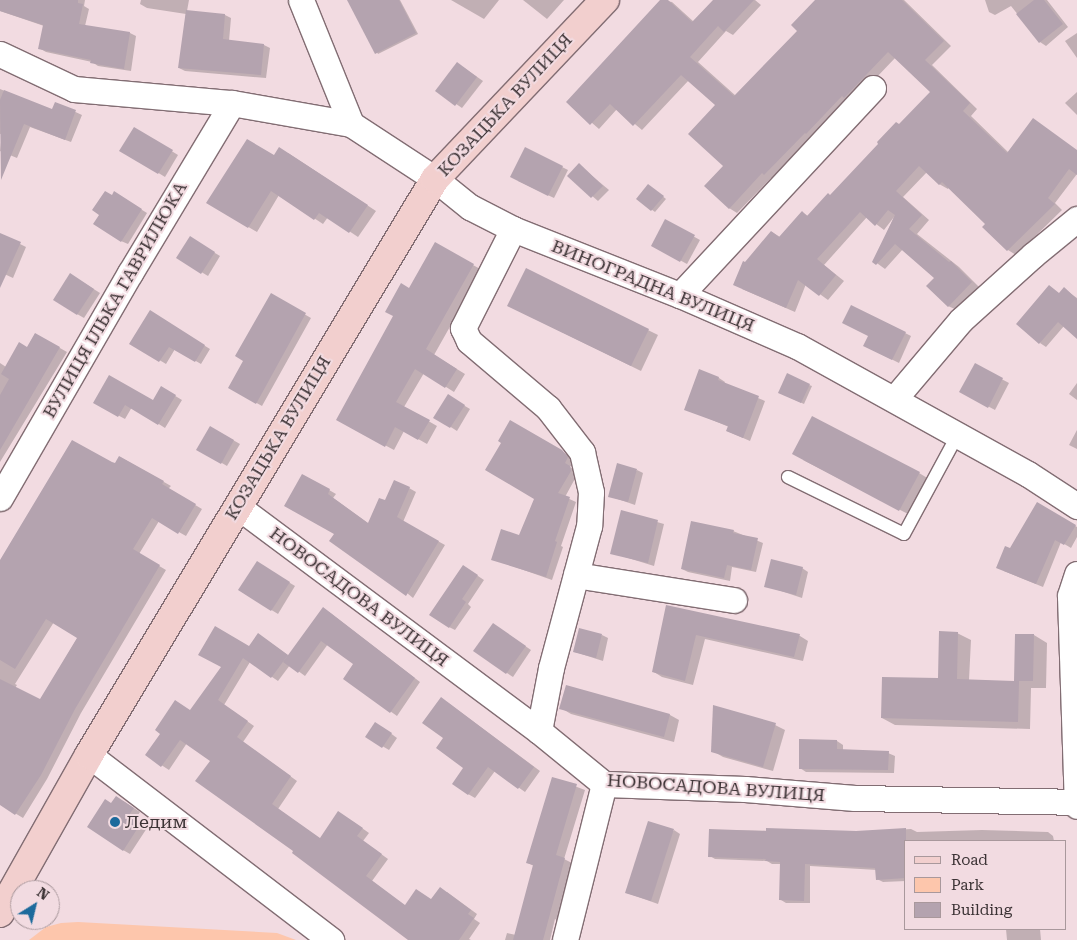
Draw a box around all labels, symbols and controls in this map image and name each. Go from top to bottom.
street label: КОЗАЦЬКА ВУЛИЦЯ [433,29,577,181]
street label: ВУЛИЦЯ ІЛЬКА ГАВРИЛЮКА [38,178,192,422]
street label: ВИНОГРАДНА ВУЛИЦЯ [548,235,758,337]
street label: КОЗАЦЬКА ВУЛИЦЯ [220,352,336,524]
street label: НОВОСАДОВА ВУЛИЦЯ [265,523,453,671]
street label: НОВОСАДОВА ВУЛИЦЯ [606,770,826,806]
place label: Ледим [125,811,187,833]
marker: Ледим [109,816,121,828]
legend [904,840,1067,930]
text: Road [951,851,988,869]
text: Park [951,876,984,894]
north arrow [10,880,60,930]
text: N [34,884,52,903]
text: Building [951,901,1012,919]

